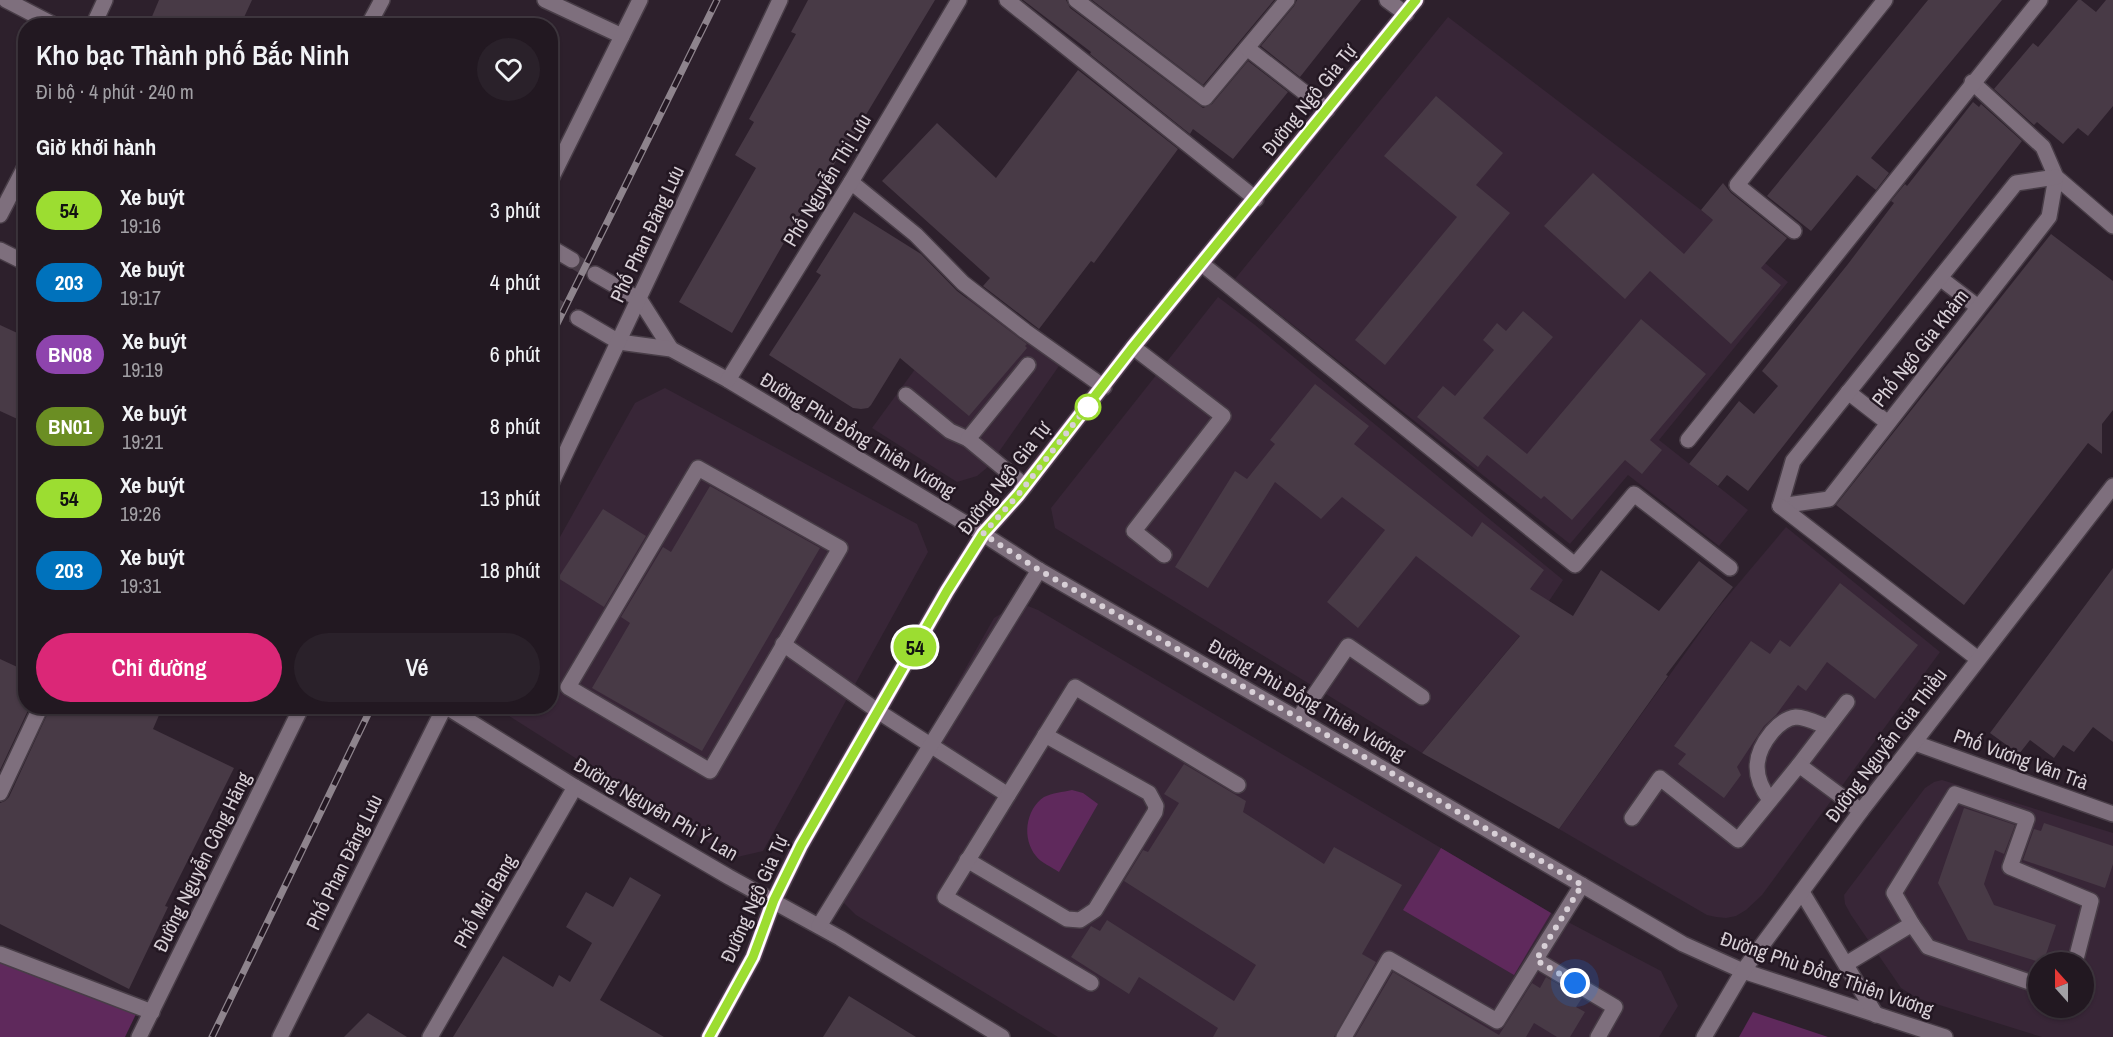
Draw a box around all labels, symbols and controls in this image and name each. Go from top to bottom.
text: Kho bạc Thành phố Bắc Ninh [36,36,350,74]
button: heart [477,38,540,101]
street label: Đường Ngô Gia Tự [1255,38,1362,161]
text: Đi bộ · 4 phút · 240 m [36,78,194,105]
street label: Phố Nguyễn Thị Lưu [776,108,877,251]
text: Giờ khởi hành [36,132,156,162]
street label: Phố Phan Đăng Lưu [603,161,690,306]
text: Xe buýt [120,182,185,212]
text: 3 phút [490,195,540,225]
text: 54 [59,196,79,225]
text: 19:16 [120,212,161,239]
text: Xe buýt [120,254,185,284]
text: 4 phút [490,267,540,297]
text: 203 [55,268,83,297]
street label: Phố Ngô Gia Khảm [1865,283,1974,412]
text: 19:17 [120,284,161,311]
text: Xe buýt [122,326,187,356]
text: 6 phút [490,339,540,369]
text: BN08 [48,340,92,369]
text: 19:19 [122,356,163,383]
street label: Đường Phù Đổng Thiên Vương [756,365,961,504]
unlabelled marker [1075,394,1101,420]
text: Xe buýt [122,398,187,428]
text: 8 phút [490,411,540,441]
text: BN01 [48,412,92,441]
street label: Đường Ngô Gia Tự [951,415,1057,540]
text: 19:21 [122,428,163,455]
text: Xe buýt [120,470,185,500]
text: 13 phút [480,483,540,513]
text: 54 [59,484,79,513]
text: 19:26 [120,500,161,527]
text: Xe buýt [120,542,185,572]
text: 18 phút [480,555,540,585]
text: 203 [55,556,83,585]
text: 19:31 [120,572,161,599]
line badge: 54 [888,628,942,666]
street label: Đường Phù Đổng Thiên Vương [1204,632,1411,767]
button: Chỉ đường [36,633,282,702]
button: Vé [294,633,540,702]
text: 54 [905,633,925,662]
street label: Đường Nguyễn Gia Thiều [1819,662,1953,827]
street label: Phố Vương Văn Trà [1950,722,2092,795]
street label: Đường Nguyên Phi Ỷ Lan [569,751,743,867]
street label: Đường Nguyễn Công Hãng [146,767,257,956]
street label: Phố Phan Đăng Lưu [299,789,388,934]
street label: Đường Ngô Gia Tự [714,830,794,966]
street label: Phố Mai Bang [447,849,522,953]
street label: Đường Phù Đổng Thiên Vương [1717,924,1937,1023]
north arrow [2028,952,2094,1018]
map controls [2028,952,2094,1018]
your location [1560,968,1590,998]

